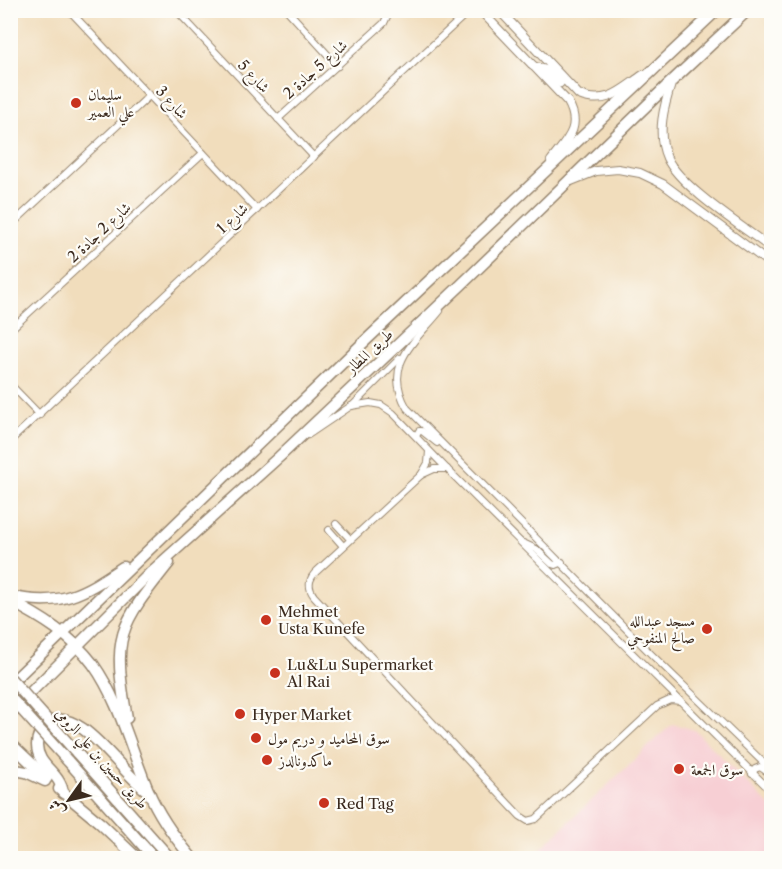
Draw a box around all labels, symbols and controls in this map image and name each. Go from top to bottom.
street label: شارع 5 جادة 2 [279,35,354,106]
street label: شارع 5 [231,56,274,99]
street label: شارع 3 [149,82,192,125]
place label: سليمان علي العمير [86,85,135,126]
marker: سليمان علي العمير [69,96,83,110]
street label: شارع 2 جادة 2 [63,198,138,269]
street label: شارع 1 [212,199,255,240]
street label: طريق المطار [340,324,397,380]
place label: Mehmet Usta Kunefe [278,602,365,638]
place label: مسجد عبدالله صالح المنفوحي [627,611,695,652]
marker: Mehmet Usta Kunefe [259,613,273,627]
marker: مسجد عبدالله صالح المنفوحي [700,622,714,636]
place label: Lu&Lu Supermarket Al Rai [286,655,434,691]
marker: Lu&Lu Supermarket Al Rai [268,666,282,680]
street label: طريق حسين بن علي الرومي [48,703,153,816]
place label: Hyper Market [252,705,352,724]
marker: Hyper Market [233,707,247,721]
place label: سوق المحاميد و دريم مول [268,729,390,752]
marker: سوق المحاميد و دريم مول [249,731,263,745]
place label: ماكدونالدز [277,751,332,770]
marker: ماكدونالدز [260,753,274,767]
place label: سوق الجمعة [691,760,743,779]
marker: سوق الجمعة [672,762,686,776]
north arrow [39,770,99,830]
place label: Red Tag [336,794,394,813]
text: ش [44,796,69,821]
marker: Red Tag [317,796,331,810]

